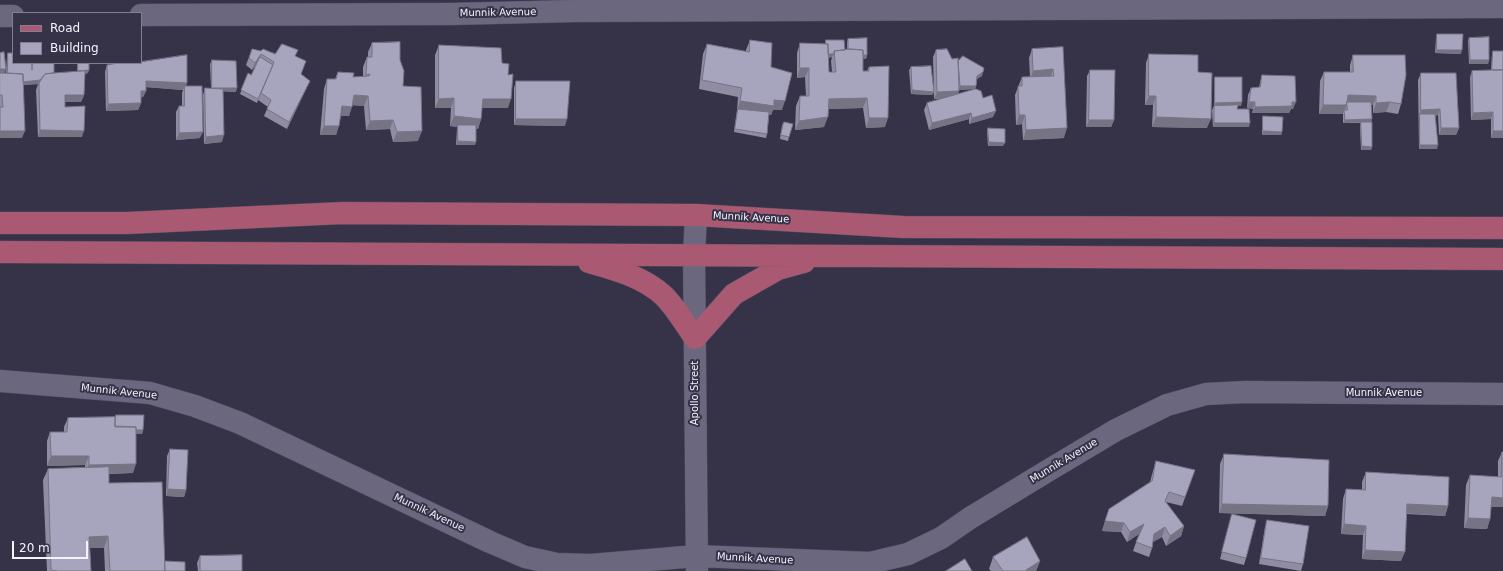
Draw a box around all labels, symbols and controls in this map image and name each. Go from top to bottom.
street label: Munnik Avenue [460,6,536,20]
legend [12,12,142,64]
text: Road [50,21,80,35]
text: Building [50,41,99,55]
street label: Munnik Avenue [712,210,790,226]
street label: Apollo Street [689,361,701,425]
street label: Munnik Avenue [80,382,158,402]
street label: Munnik Avenue [1346,387,1422,399]
street label: Munnik Avenue [1028,436,1100,486]
street label: Munnik Avenue [392,491,466,535]
scale bar [14,533,90,559]
text: 20 m [19,541,50,555]
street label: Munnik Avenue [716,551,794,567]

